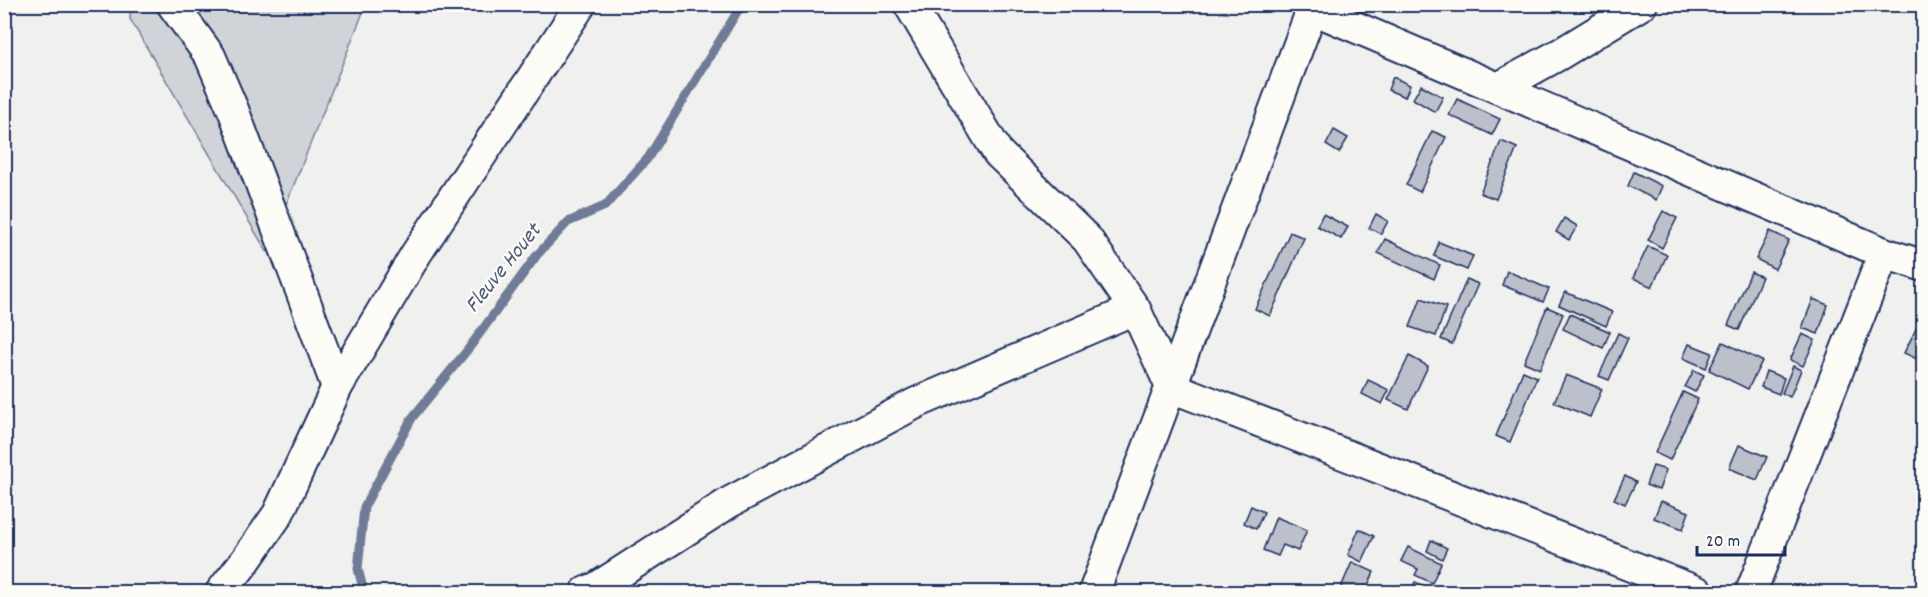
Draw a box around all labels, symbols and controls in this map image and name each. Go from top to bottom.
water label: Fleuve Houet [458,216,551,320]
scale bar [1697,519,1786,557]
text: 20 m [1706,530,1740,555]

